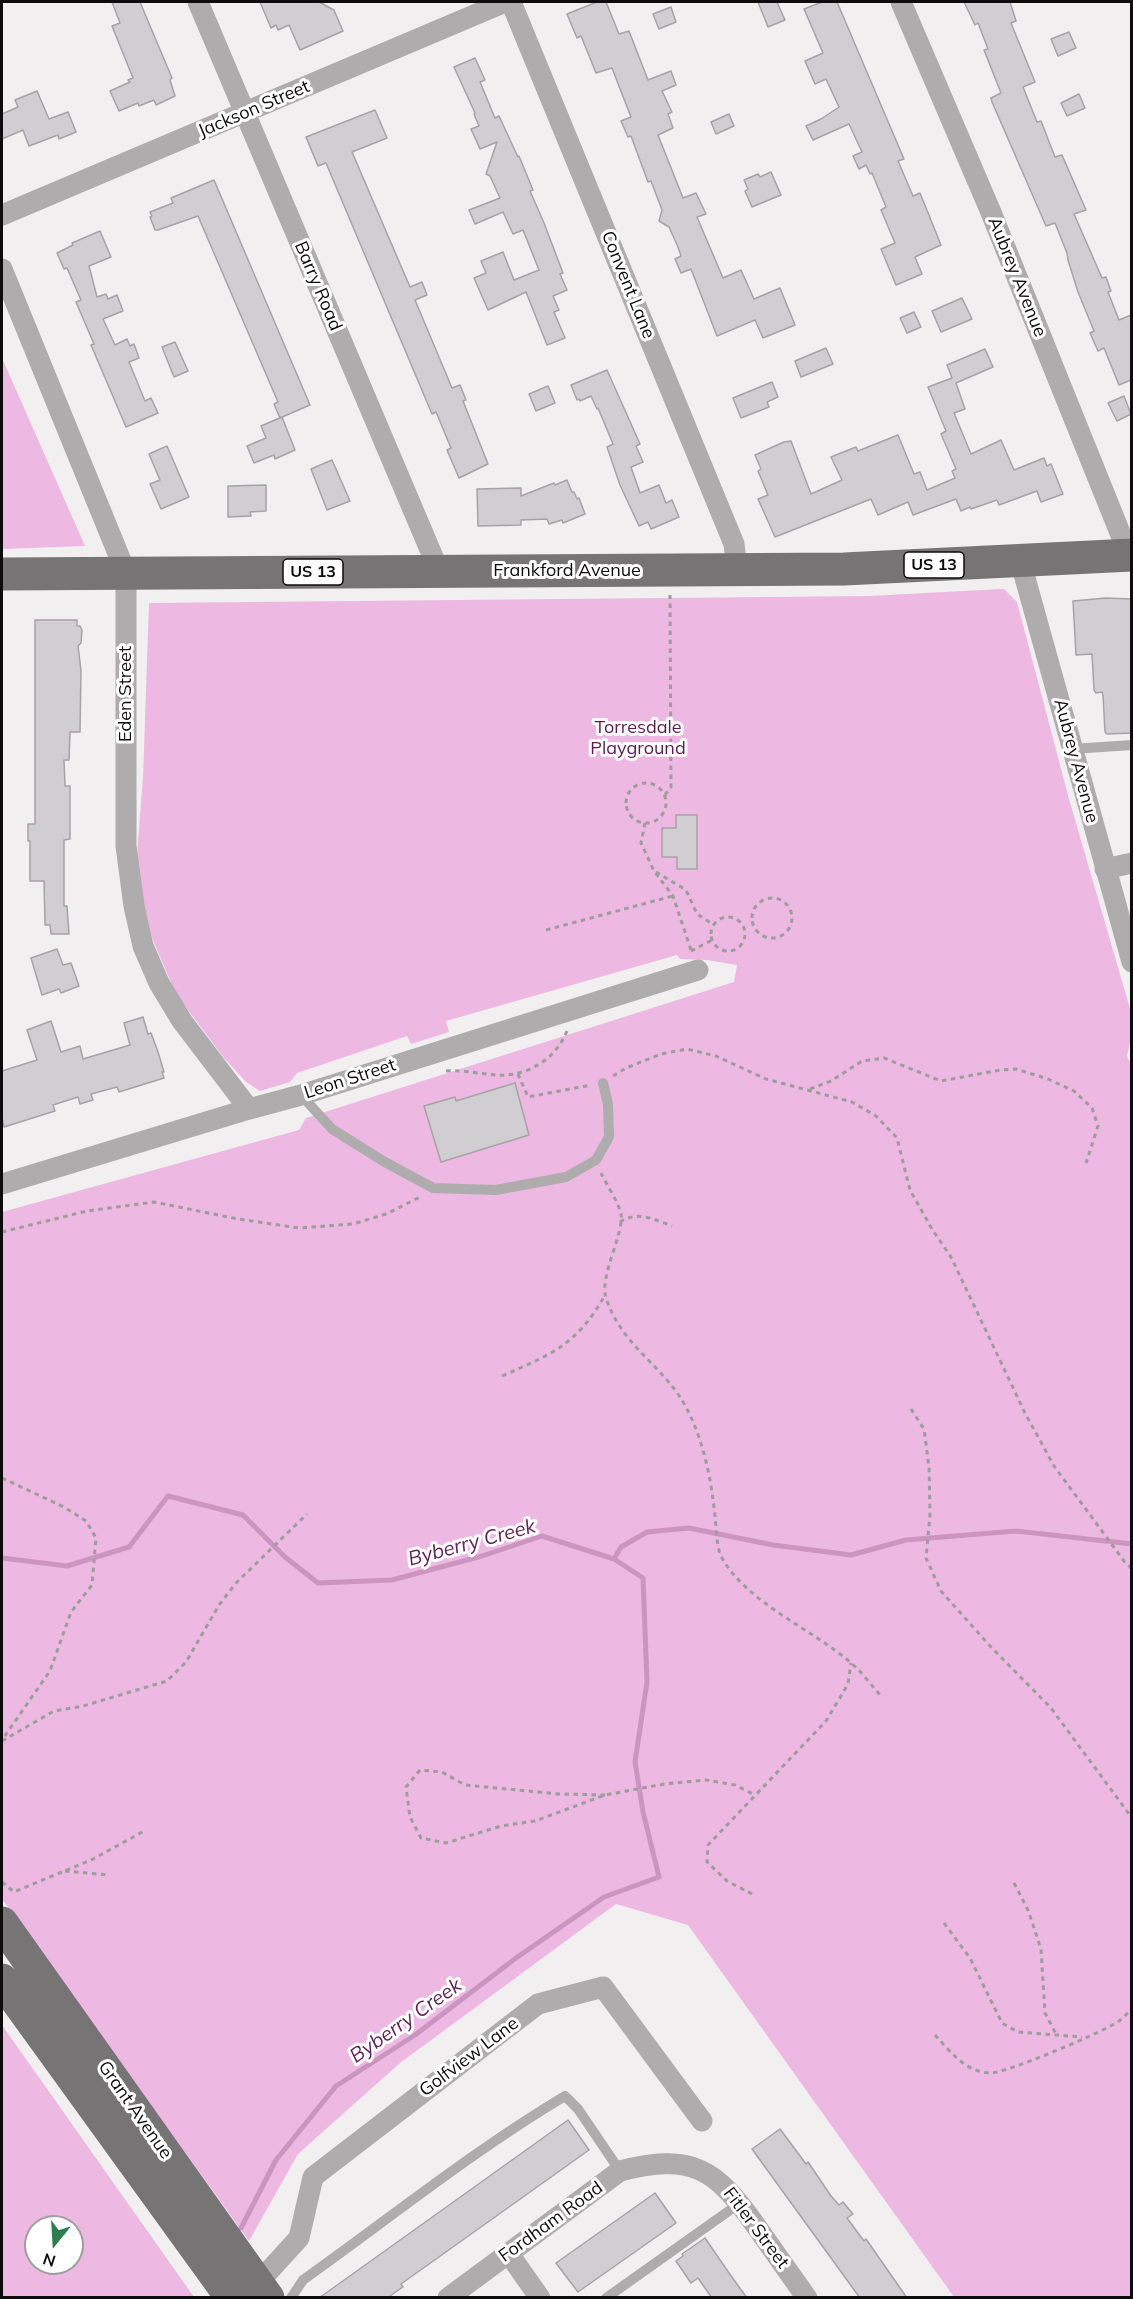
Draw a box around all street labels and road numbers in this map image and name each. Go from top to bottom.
street label: Jackson Street [195,76,313,142]
street label: Aubrey Avenue [983,214,1051,340]
street label: Convent Lane [597,228,659,342]
street label: Barry Road [289,238,347,334]
road number: US 13 [904,552,964,578]
road number: US 13 [283,559,343,585]
street label: Frankford Avenue [493,560,641,582]
street label: Eden Street [115,646,137,742]
street label: Aubrey Avenue [1049,697,1103,825]
street label: Leon Street [302,1054,398,1104]
street label: Golfview Lane [415,2013,523,2101]
street label: Grant Avenue [93,2057,177,2163]
street label: Fordham Road [495,2177,607,2267]
street label: Fitler Street [719,2183,793,2273]

